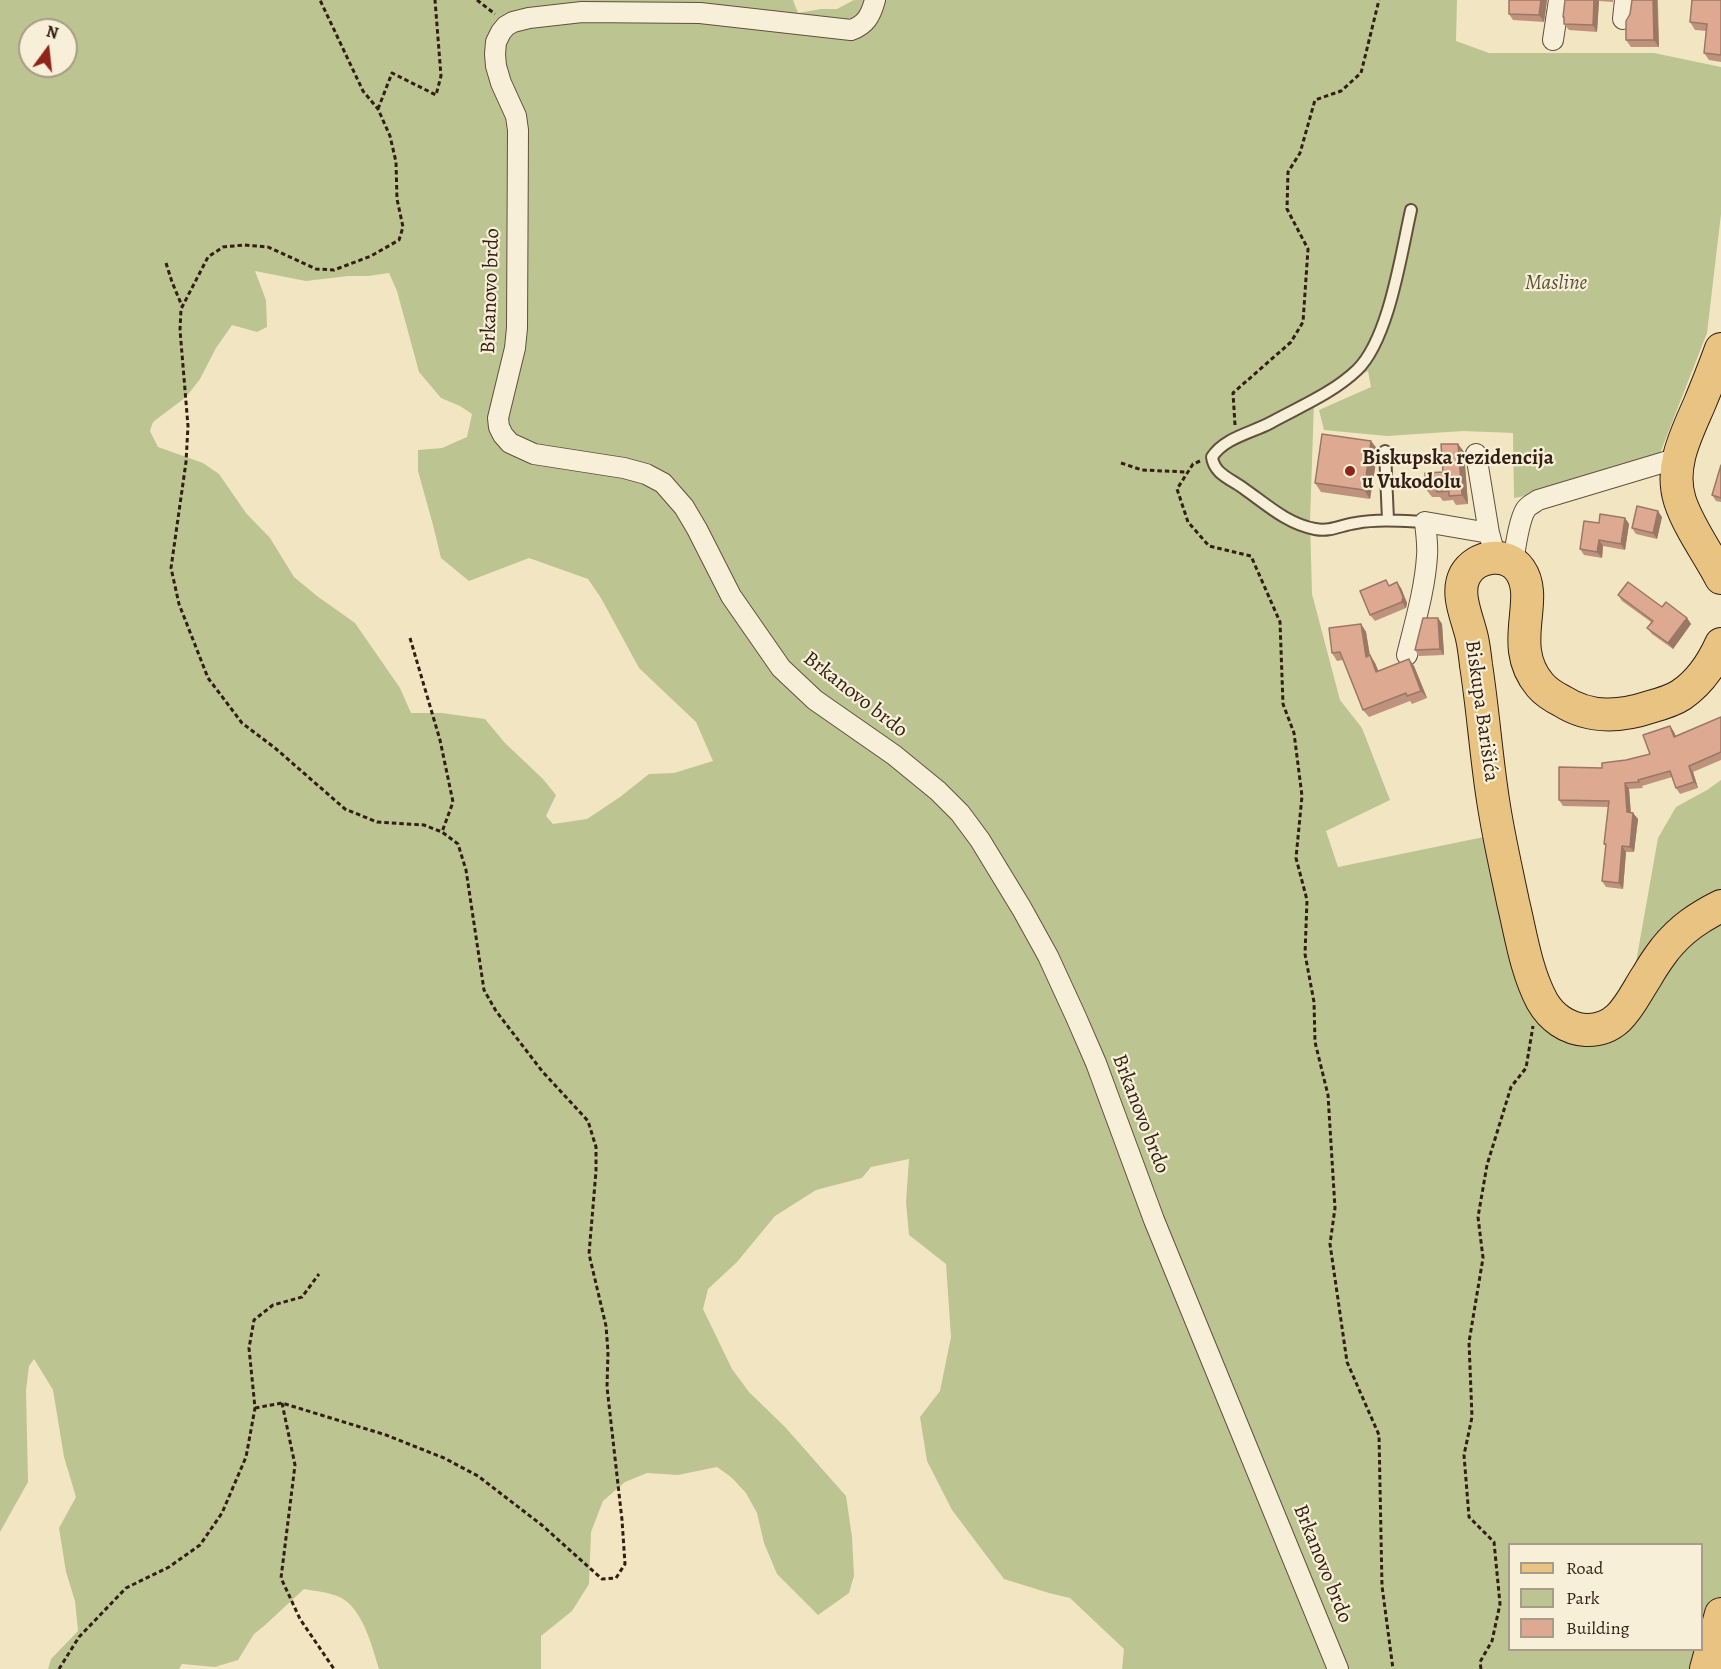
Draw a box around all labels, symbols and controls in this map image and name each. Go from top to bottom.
north arrow [18,18,78,78]
text: N [44,20,61,45]
street label: Brkanovo brdo [476,228,506,354]
park label: Masline [1525,271,1587,297]
place label: Biskupska rezidencija u Vukodolu [1362,446,1554,496]
marker: Biskupska rezidencija u Vukodolu [1343,464,1357,478]
street label: Biskupa Barišića [1459,639,1503,783]
street label: Brkanovo brdo [798,646,912,744]
street label: Brkanovo brdo [1106,1051,1174,1177]
street label: Brkanovo brdo [1287,1501,1357,1627]
legend [1508,1543,1703,1651]
text: Road [1566,1556,1603,1580]
text: Park [1566,1586,1600,1610]
text: Building [1566,1616,1630,1640]

